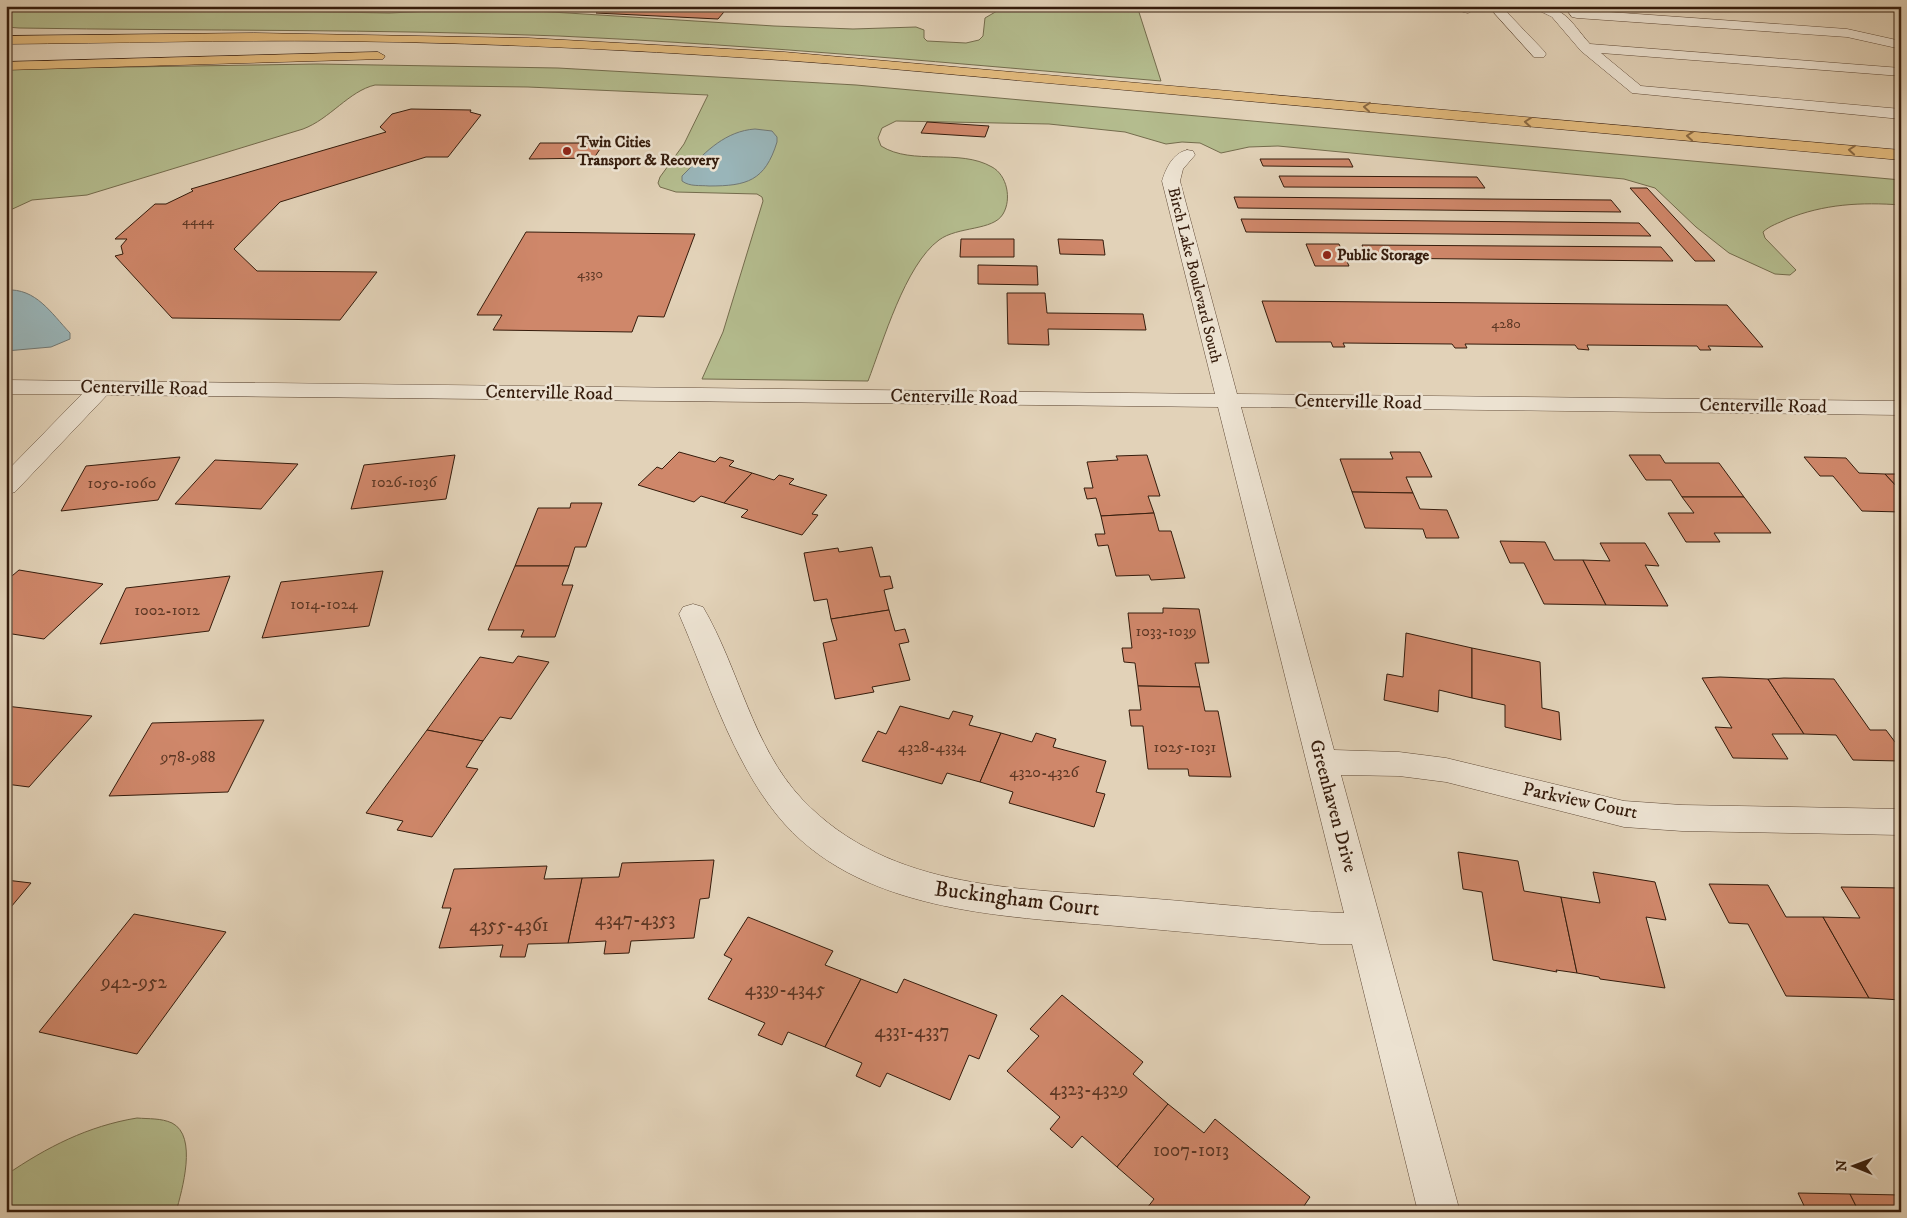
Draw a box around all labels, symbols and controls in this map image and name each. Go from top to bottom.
one-way arrow [1362,102,1370,113]
one-way arrow [1524,116,1532,127]
one-way arrow [1686,131,1694,142]
place label: Twin Cities Transport & Recovery [576,132,719,170]
marker: Twin Cities Transport & Recovery [561,145,573,157]
one-way arrow [1848,145,1856,156]
street label: Birch Lake Boulevard South [1163,185,1227,366]
house number: 4444 [182,212,215,230]
place label: Public Storage [1337,245,1429,265]
marker: Public Storage [1321,249,1333,261]
house number: 4330 [577,265,603,283]
house number: 4280 [1491,315,1521,333]
street label: Centerville Road [80,375,208,401]
street label: Centerville Road [485,380,613,406]
street label: Centerville Road [890,384,1018,410]
street label: Centerville Road [1294,389,1422,415]
street label: Centerville Road [1699,393,1827,419]
house number: 1026-1036 [371,472,438,492]
house number: 1050-1060 [88,473,156,493]
house number: 1014-1024 [290,594,359,614]
house number: 1002-1012 [134,600,200,620]
house number: 1033-1039 [1135,621,1197,641]
house number: 4328-4334 [898,737,967,757]
house number: 1025-1031 [1154,737,1217,757]
street label: Greenhaven Drive [1304,737,1362,875]
house number: 978-988 [160,747,215,767]
house number: 4320-4326 [1009,762,1079,782]
street label: Parkview Court [1520,778,1640,824]
street label: Buckingham Court [933,875,1101,923]
house number: 4347-4353 [595,908,675,931]
house number: 4355-4361 [469,914,549,937]
house number: 942-952 [100,971,168,994]
house number: 4339-4345 [745,978,826,1001]
house number: 4331-4337 [875,1020,949,1043]
house number: 4323-4329 [1050,1078,1129,1101]
house number: 1007-1013 [1153,1139,1229,1162]
north arrow [1830,1140,1880,1190]
text: N [1833,1159,1851,1172]

